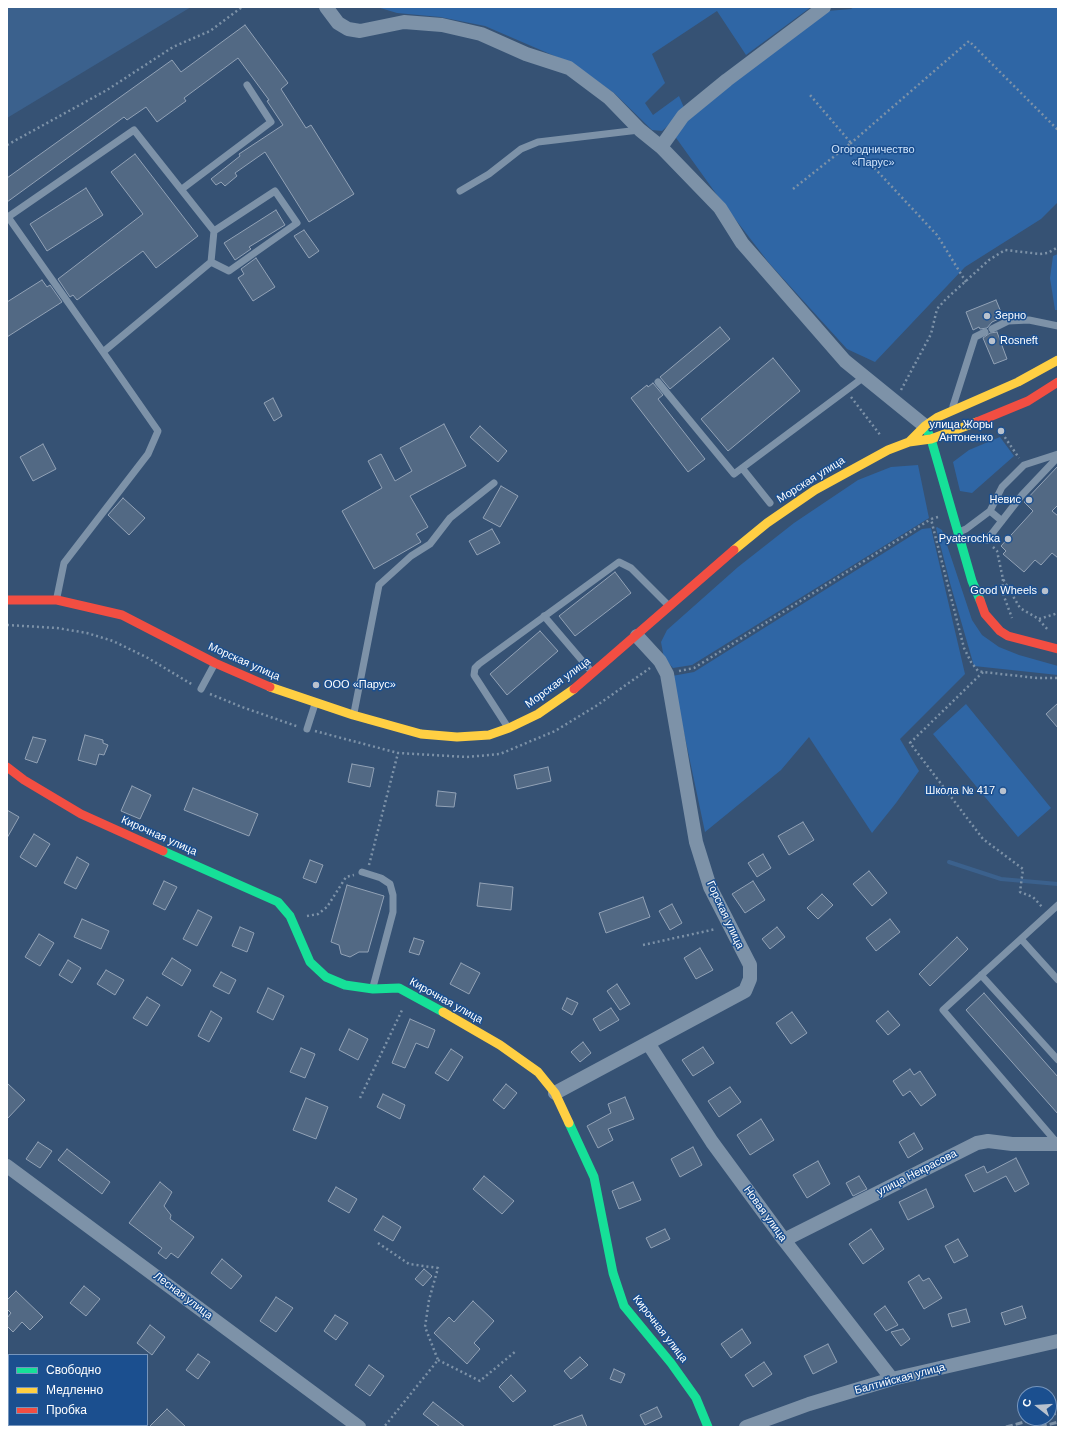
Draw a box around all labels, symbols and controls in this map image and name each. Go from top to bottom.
park label: Огородничество «Парус» [831,143,915,169]
place label: Зерно [995,309,1026,323]
marker: Зерно [982,311,992,321]
place label: Rosneft [1000,334,1038,348]
marker: Rosneft [987,336,997,346]
place label: улица Жоры Антоненко [930,418,993,444]
marker: улица Жоры Антоненко [996,426,1006,436]
street label: Морская улица [775,454,847,506]
place label: Невис [989,493,1021,507]
marker: Невис [1024,495,1034,505]
place label: Pyaterochka [939,532,1000,546]
marker: Pyaterochka [1003,534,1013,544]
place label: Good Wheels [970,584,1037,598]
marker: Good Wheels [1040,586,1050,596]
street label: Морская улица [206,640,282,684]
street label: Морская улица [523,655,593,711]
place label: ООО «Парус» [324,678,396,692]
marker: ООО «Парус» [311,680,321,690]
place label: Школа № 417 [925,784,995,798]
marker: Школа № 417 [998,786,1008,796]
street label: Кирочная улица [119,813,199,859]
street label: Горская улица [704,879,746,951]
street label: Кирочная улица [407,975,485,1027]
street label: улица Некрасова [875,1147,959,1199]
street label: Новая улица [741,1184,789,1244]
street label: Лесная улица [151,1270,215,1322]
street label: Кирочная улица [630,1293,690,1365]
legend [8,1354,148,1426]
street label: Балтийская улица [853,1361,947,1397]
text: Свободно [46,1363,101,1377]
text: Медленно [46,1383,103,1397]
north arrow [1017,1386,1057,1426]
text: С [1020,1397,1033,1408]
text: Пробка [46,1403,87,1417]

